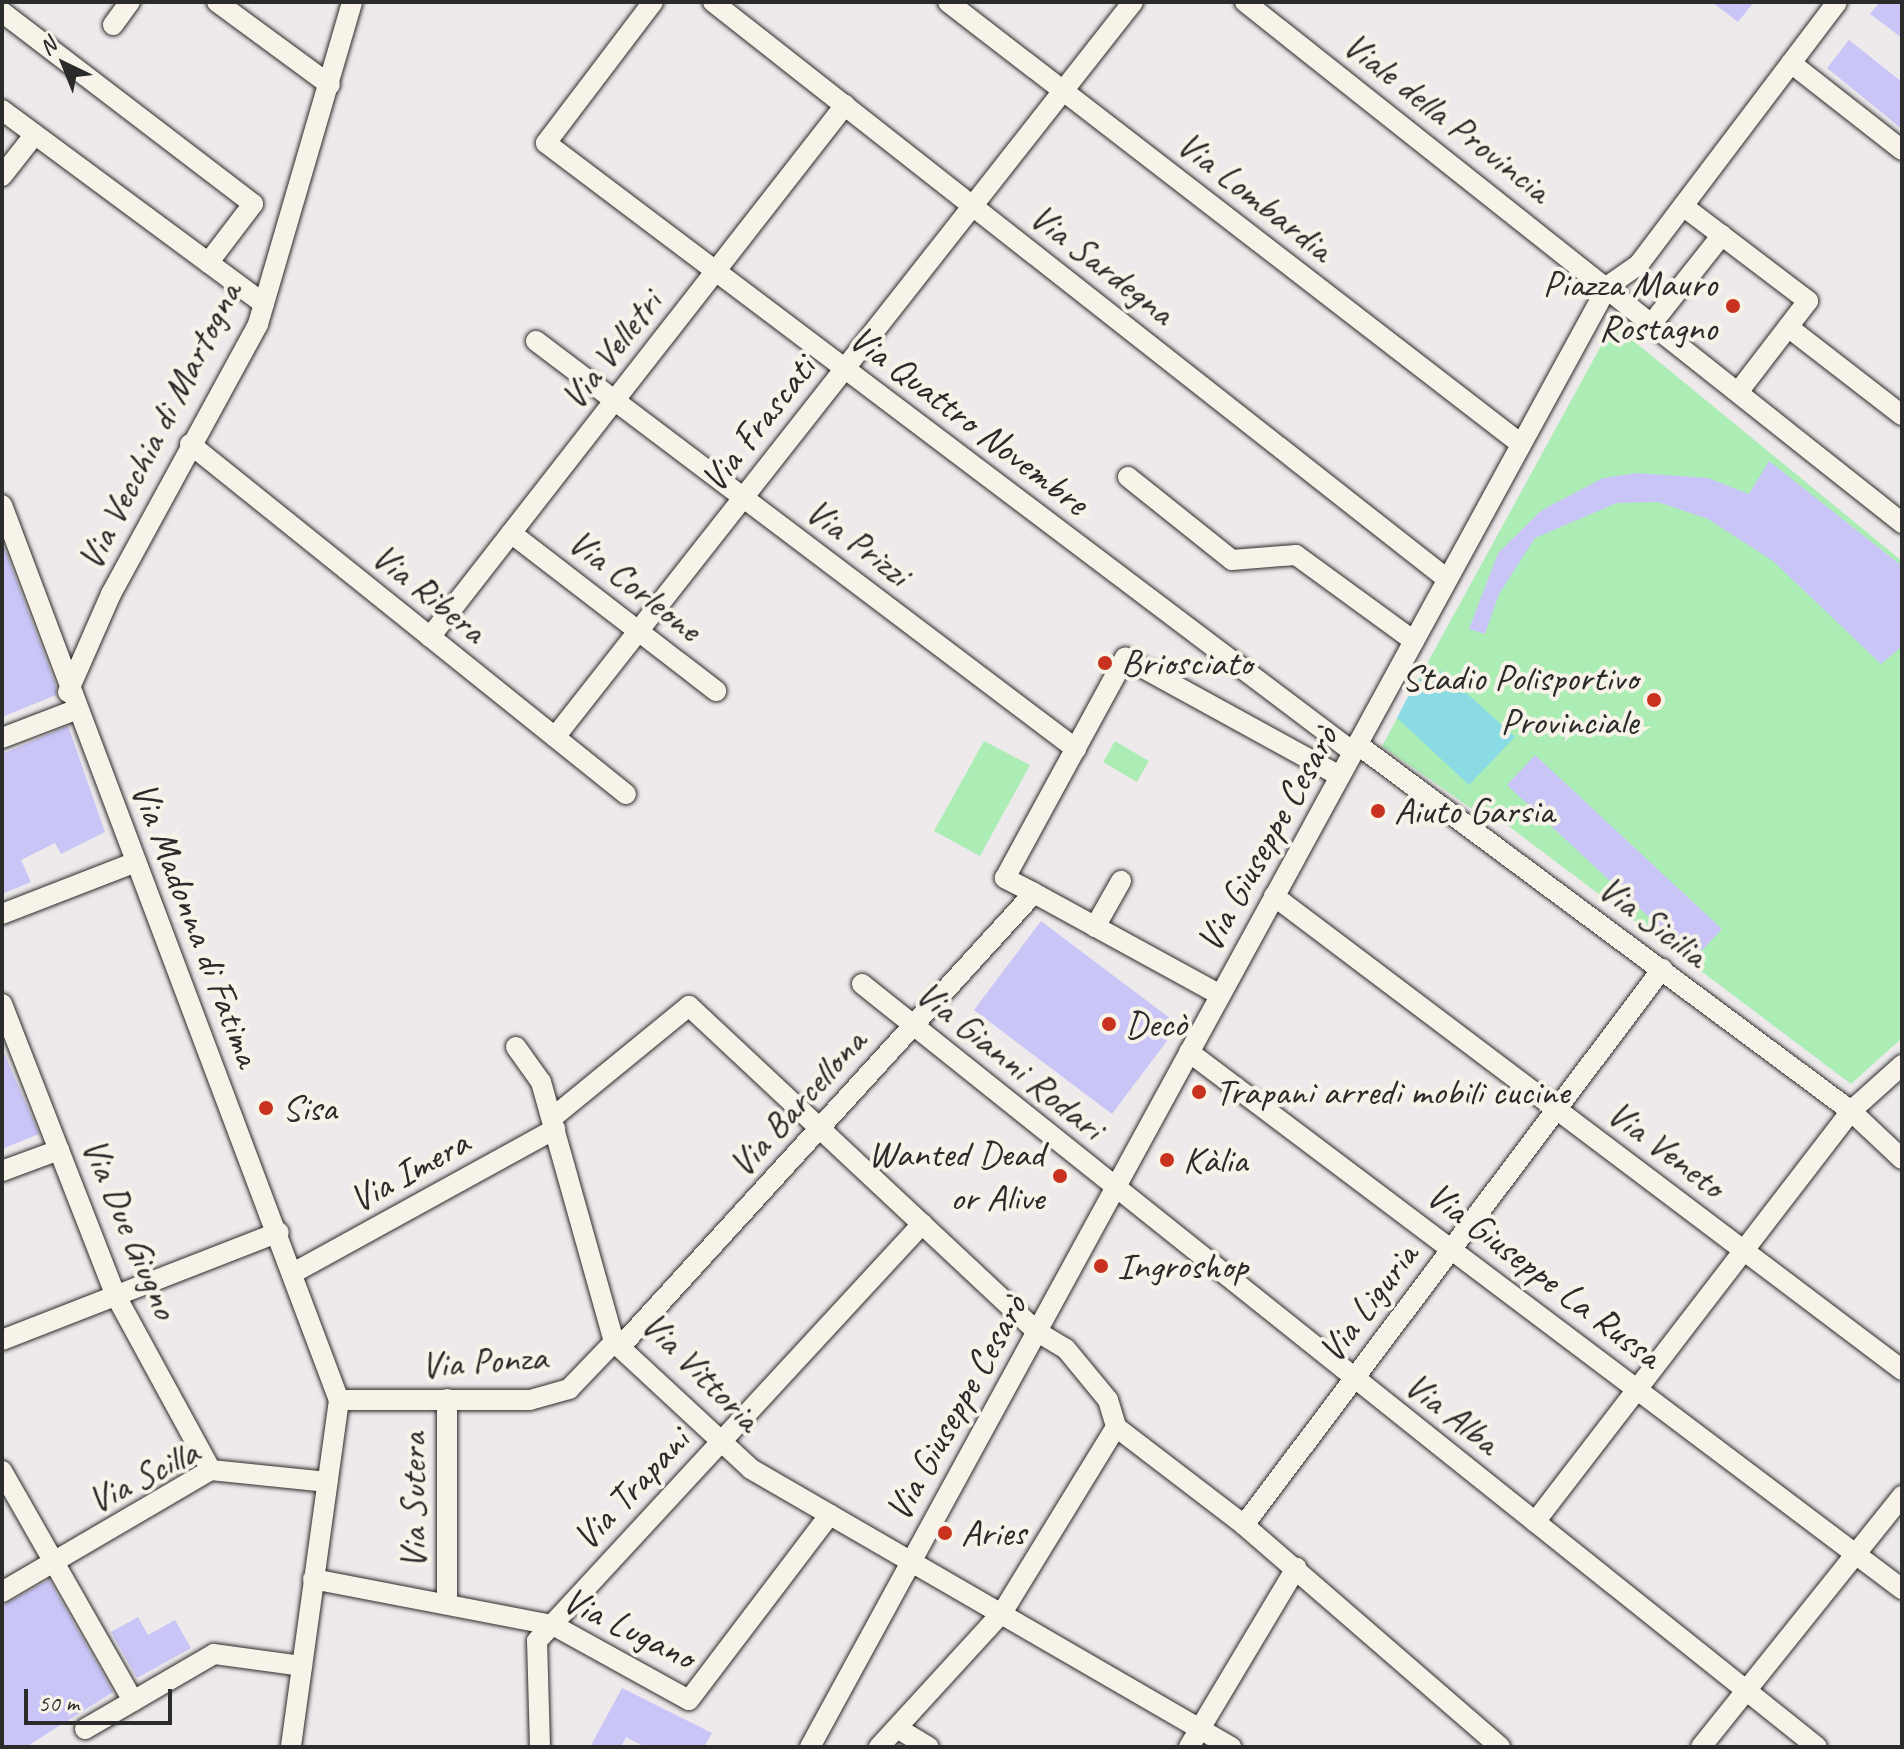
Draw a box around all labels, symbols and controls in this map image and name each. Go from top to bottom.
street label: Viale della Provincia [1334,21,1560,213]
north arrow [24,24,104,104]
text: N [33,32,62,61]
street label: Via Lombardia [1168,121,1342,271]
street label: Via Sardegna [1020,193,1184,335]
place label: Piazza Mauro Rostagno [1543,261,1717,350]
street label: Via Vecchia di Martogna [67,274,251,578]
street label: Via Velletri [550,281,672,419]
marker: Piazza Mauro Rostagno [1724,297,1742,315]
street label: Via Quattro Novembre [841,315,1097,525]
street label: Via Frascati [691,347,825,501]
street label: Via Prizzi [796,488,920,596]
street label: Via Corleone [559,519,711,651]
street label: Via Ribera [362,533,496,653]
place label: Briosciato [1121,640,1252,686]
marker: Briosciato [1096,654,1114,672]
place label: Stadio Polisportivo Provinciale [1401,655,1638,744]
marker: Stadio Polisportivo Provinciale [1645,691,1663,709]
street label: Via Giuseppe Cesarò [1186,718,1348,960]
street label: Via Madonna di Fatima [120,774,272,1074]
place label: Aiuto Garsia [1394,788,1554,834]
marker: Aiuto Garsia [1369,802,1387,820]
street label: Via Sicilia [1588,865,1718,977]
street label: Via Gianni Rodari [908,971,1112,1149]
place label: Decò [1125,1001,1187,1047]
marker: Decò [1100,1015,1118,1033]
street label: Via Barcellona [718,1019,876,1187]
place label: Trapani arredi mobili cucine [1215,1069,1569,1115]
marker: Trapani arredi mobili cucine [1190,1083,1208,1101]
place label: Sisa [282,1085,337,1131]
street label: Via Veneto [1598,1090,1734,1208]
marker: Sisa [257,1099,275,1117]
street label: Via Imera [342,1120,476,1222]
street label: Via Due Giugno [72,1131,188,1325]
place label: Wanted Dead or Alive [869,1131,1044,1220]
place label: Kàlia [1183,1137,1247,1183]
marker: Kàlia [1158,1151,1176,1169]
marker: Wanted Dead or Alive [1051,1167,1069,1185]
street label: Via Giuseppe La Russa [1418,1172,1670,1378]
street label: Via Liguria [1308,1234,1428,1372]
place label: Ingroshop [1117,1243,1247,1289]
marker: Ingroshop [1092,1257,1110,1275]
street label: Via Giuseppe Cesarò [875,1287,1037,1529]
street label: Via Vittoria [631,1301,771,1441]
street label: Via Ponza [420,1334,548,1388]
street label: Via Alba [1395,1362,1509,1464]
street label: Via Trapani [564,1419,698,1559]
street label: Via Scilla [81,1429,205,1523]
street label: Via Sutera [390,1433,436,1569]
place label: Aries [961,1510,1026,1556]
marker: Aries [936,1524,954,1542]
street label: Via Lugano [557,1577,701,1679]
scale bar [28,1673,176,1723]
text: 50 m [38,1688,79,1718]

